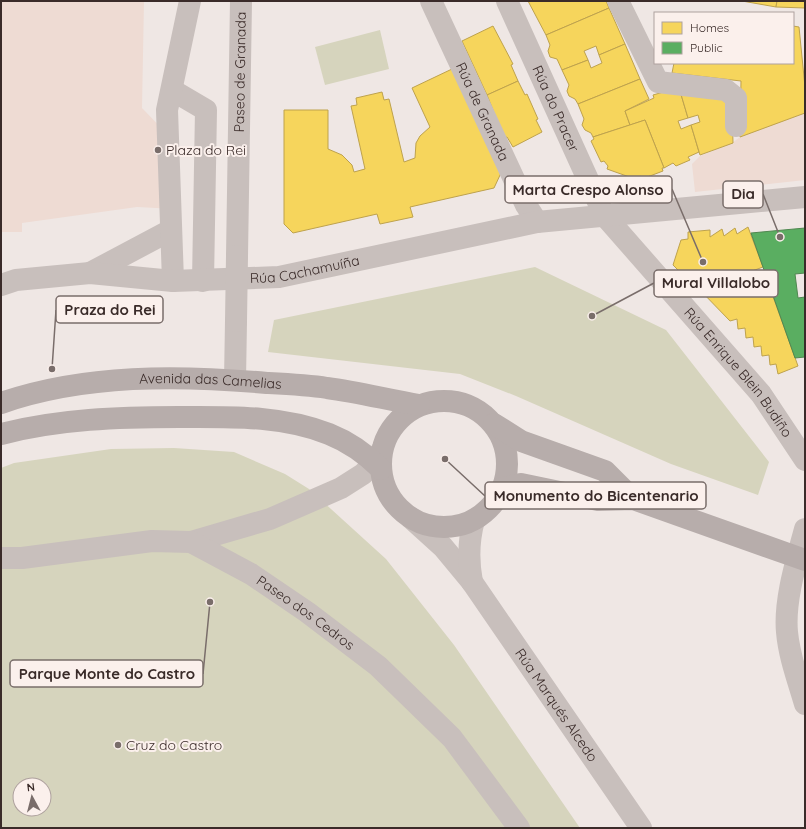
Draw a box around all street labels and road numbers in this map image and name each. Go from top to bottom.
street label: Paseo de Granada [230,11,250,133]
street label: Rúa de Granada [452,59,513,164]
street label: Rúa do Pracer [528,62,583,155]
street label: Rúa Cachamuíña [249,251,361,287]
street label: Rúa Enrique Blein Budiño [680,304,796,441]
street label: Avenida das Camelias [139,369,282,393]
street label: Paseo dos Cedros [253,571,358,654]
street label: Rúa Marqués Alcedo [511,645,602,765]

